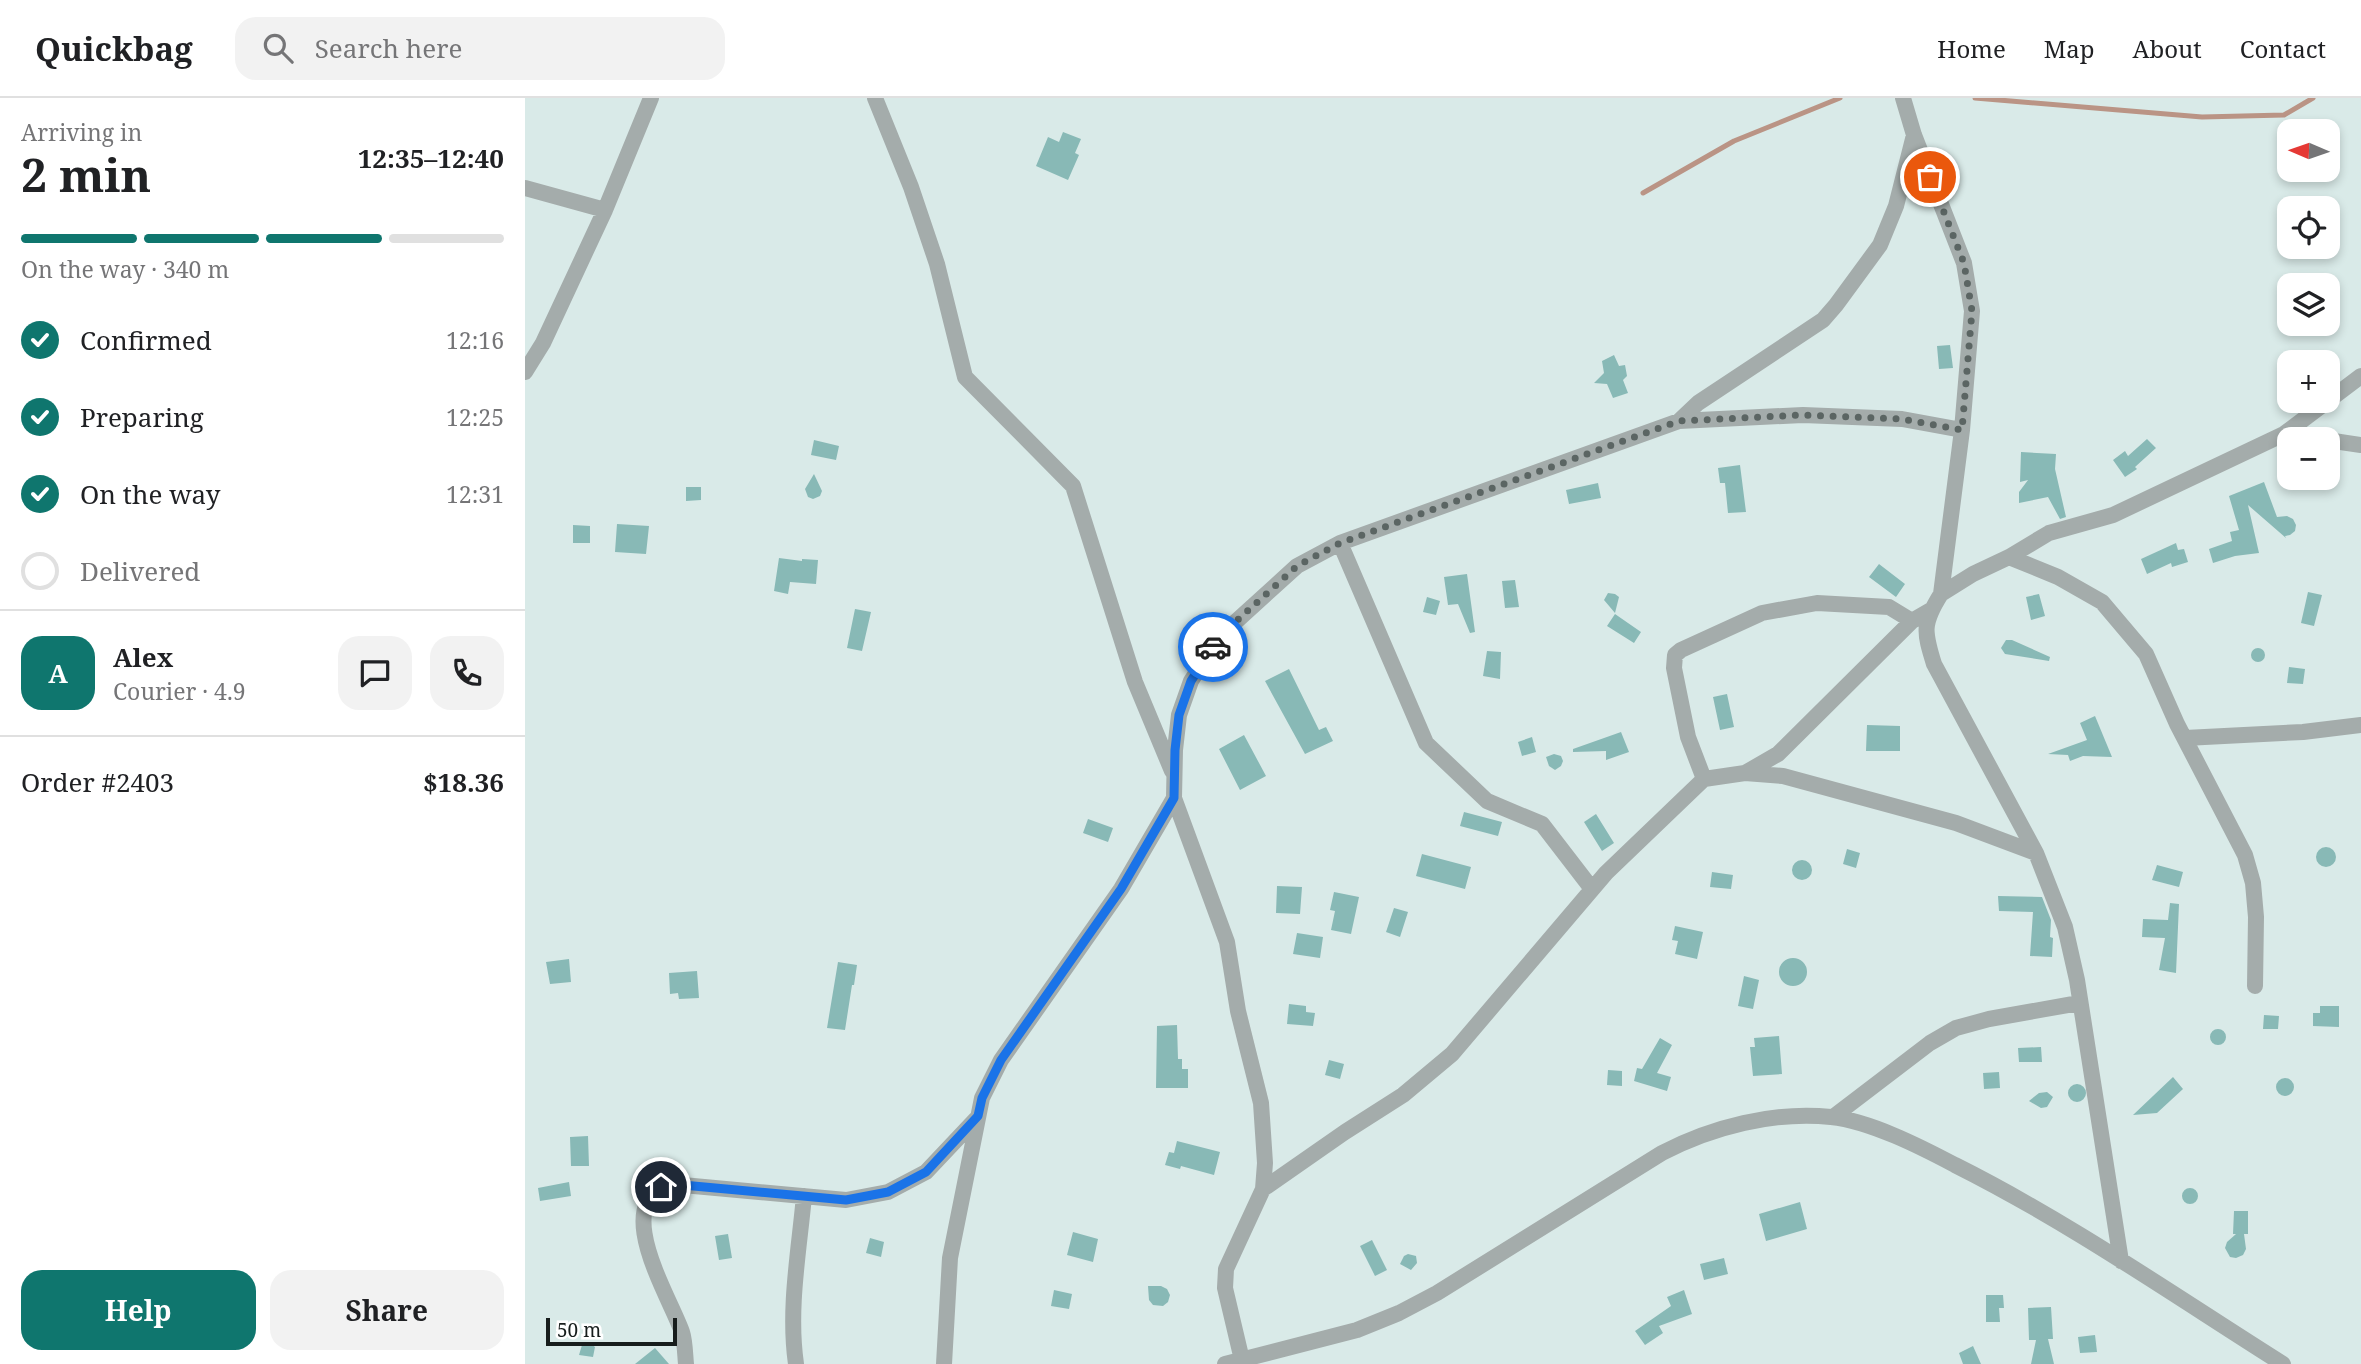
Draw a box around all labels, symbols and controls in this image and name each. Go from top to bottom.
search box [235,17,725,80]
text: Quickbag [35,26,193,71]
icon: search [259,29,297,67]
text: Search here [315,30,462,66]
text: Home [1937,32,2006,65]
text: Map [2044,32,2095,65]
text: About [2133,32,2202,65]
text: Contact [2240,32,2326,65]
text: Arriving in [21,116,142,148]
north arrow [2277,119,2340,182]
map controls [2277,119,2340,490]
text: 12:35–12:40 [358,140,504,176]
text: 2 min [21,143,151,205]
pin [1900,147,1960,207]
icon: bag [1911,158,1949,196]
button: locate [2277,196,2340,259]
text: On the way · 340 m [21,253,229,285]
button: layers [2277,273,2340,336]
icon: check [21,321,59,359]
text: Confirmed [80,322,212,358]
text: 12:16 [446,324,504,356]
button: + [2277,350,2340,413]
icon: check [21,398,59,436]
text: Preparing [80,399,204,435]
text: 12:25 [446,401,504,433]
button: − [2277,427,2340,490]
icon: check [21,475,59,513]
text: On the way [80,476,220,512]
text: 12:31 [446,478,504,510]
text: Delivered [80,553,200,589]
courier [1178,612,1248,682]
icon: car [1194,628,1232,666]
button: chat [338,636,412,710]
button: phone [430,636,504,710]
text: Alex [113,639,173,675]
text: A [48,655,68,691]
text: Courier · 4.9 [113,675,246,707]
text: Order #2403 [21,764,174,800]
text: $18.36 [423,764,504,800]
pin [631,1157,691,1217]
icon: home [642,1168,680,1206]
button: Help [21,1270,256,1350]
button: Share [270,1270,504,1350]
scale bar [546,1315,677,1347]
text: 50 m [557,1317,601,1343]

